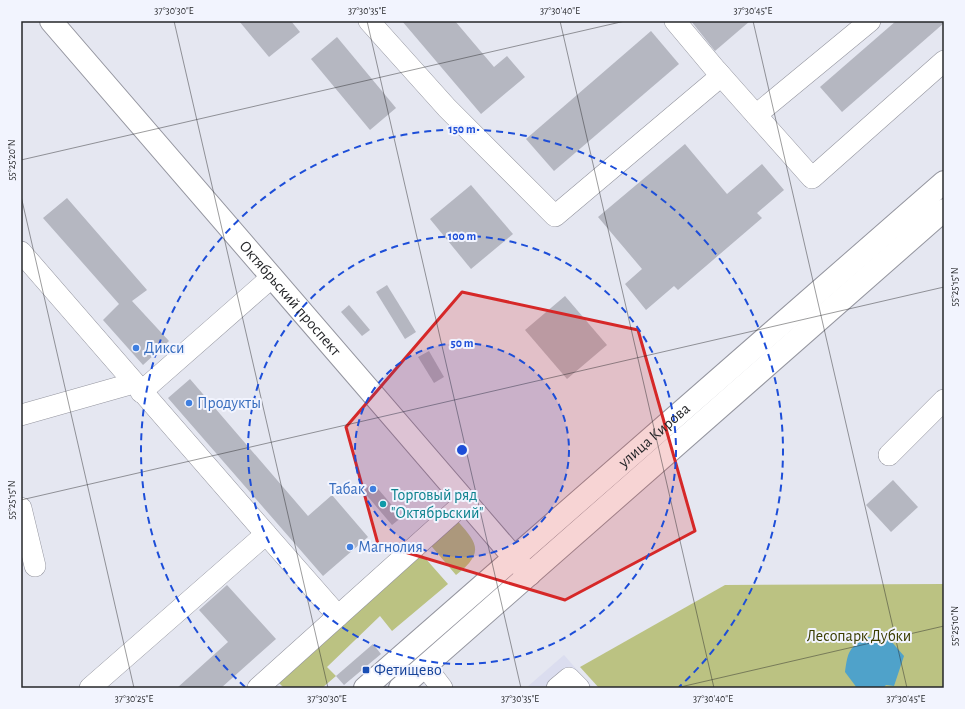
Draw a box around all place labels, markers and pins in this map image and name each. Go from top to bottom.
place label: Дикси [144,340,184,356]
marker: Дикси [131,343,141,353]
place label: Продукты [197,395,261,412]
marker: Продукты [184,398,194,408]
centre of rings [455,443,469,457]
place label: Табак [329,481,366,497]
marker: Табак [368,484,378,494]
place label: Торговый ряд "Октябрьский" [391,487,484,521]
marker: Торговый ряд "Октябрьский" [378,499,388,509]
place label: Магнолия [358,539,423,555]
marker: Магнолия [345,542,355,552]
place label: Фетищево [374,662,442,678]
marker: Фетищево [361,665,371,675]

